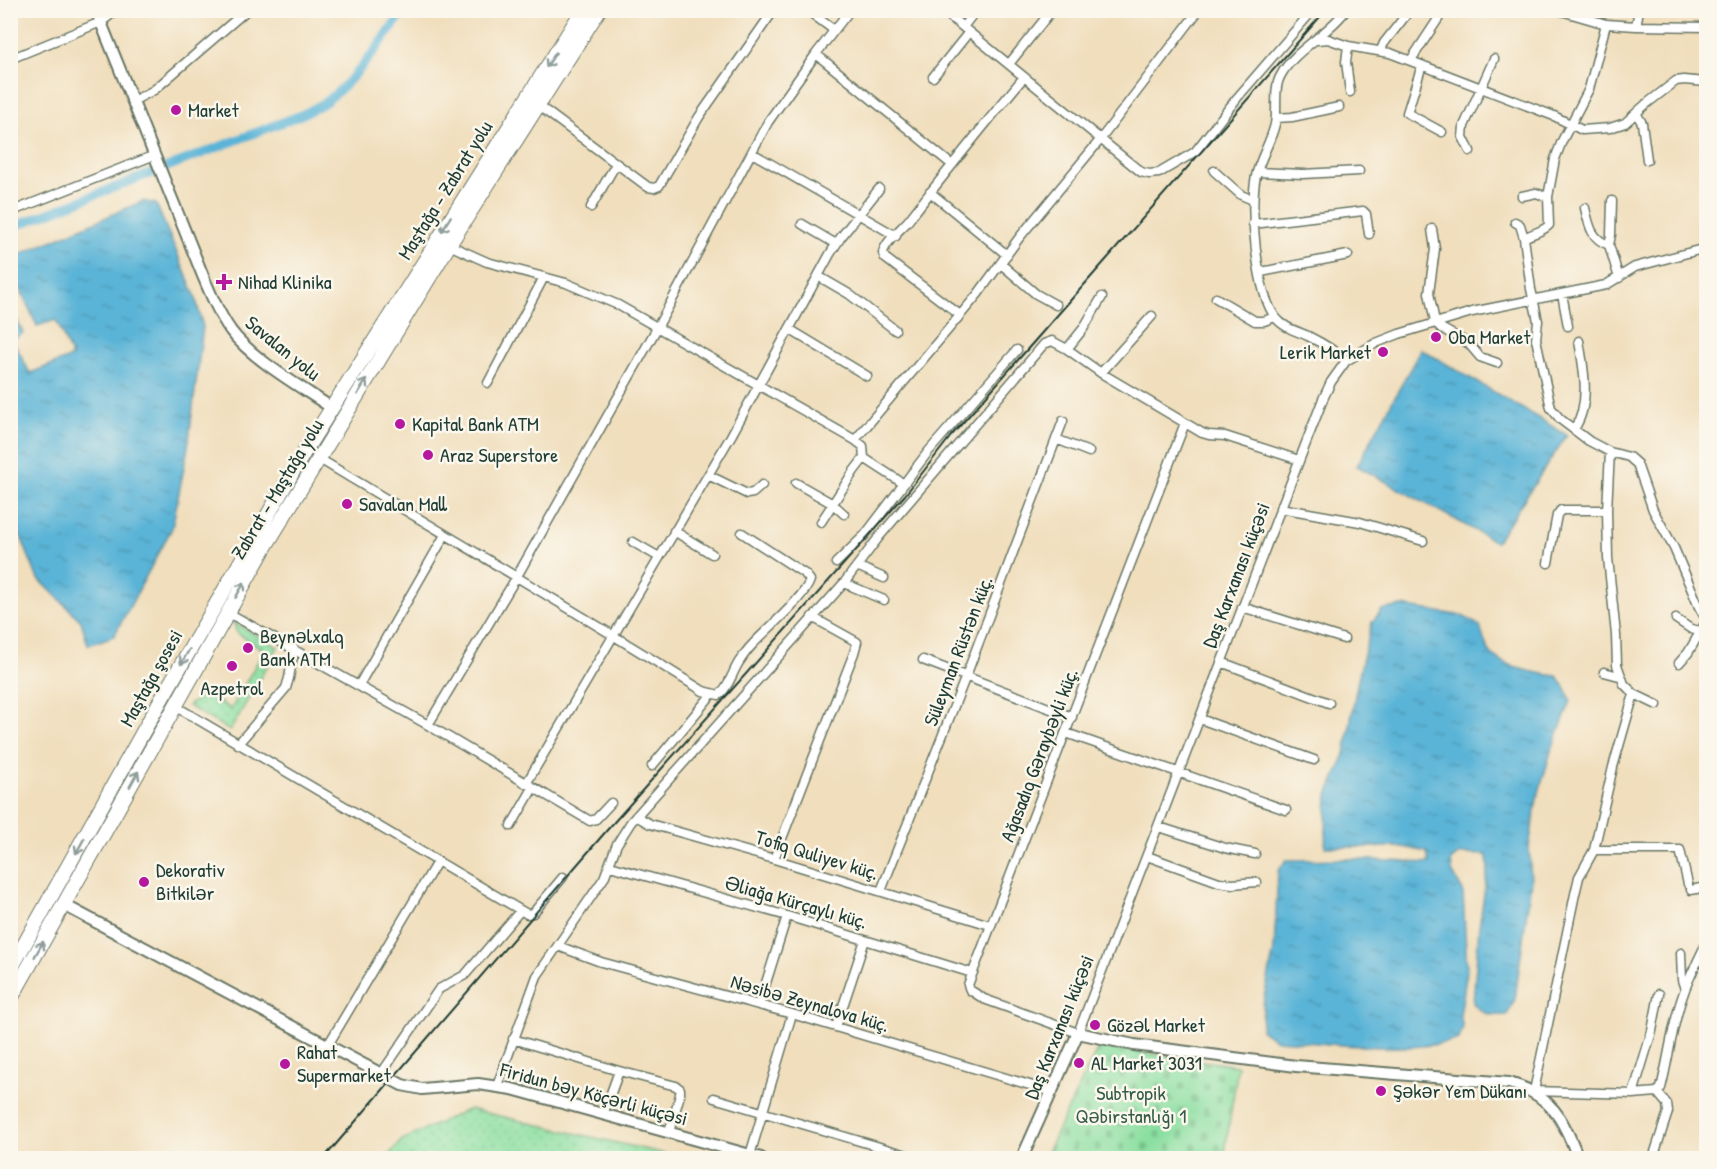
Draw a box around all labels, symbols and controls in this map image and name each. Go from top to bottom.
one-way arrow [545,51,557,68]
place label: Market [188,96,240,123]
marker: Market [169,103,183,117]
street label: Maştağa - Zabrat yolu [391,115,498,264]
one-way arrow [440,215,452,232]
place label: Nihad Klinika [238,268,332,295]
marker: Nihad Klinika [215,273,233,291]
street label: Savalan yolu [240,309,327,386]
place label: Oba Market [1448,323,1532,350]
marker: Oba Market [1429,330,1443,344]
place label: Lerik Market [1280,338,1372,365]
marker: Lerik Market [1376,345,1390,359]
one-way arrow [356,379,368,396]
place label: Kapital Bank ATM [412,410,539,437]
street label: Zabrat - Maştağa yolu [224,414,329,564]
marker: Kapital Bank ATM [393,417,407,431]
place label: Araz Superstore [440,441,558,468]
marker: Araz Superstore [421,448,435,462]
place label: Savalan Mall [359,490,447,517]
marker: Savalan Mall [340,497,354,511]
street label: Daş Karxanası küçəsi [1195,498,1276,651]
street label: Süleyman Rüstən küç. [916,572,999,730]
one-way arrow [234,582,246,599]
place label: Beynəlxalq Bank ATM [260,622,343,672]
street label: Maştağa şosesi [113,624,188,731]
marker: Beynəlxalq Bank ATM [241,641,255,655]
one-way arrow [179,648,190,666]
marker: Azpetrol [225,659,239,673]
street label: Ağasadıq Gəraybəyli küç. [993,664,1084,845]
place label: Azpetrol [201,674,264,701]
one-way arrow [129,770,140,788]
street label: Tofiq Quliyev küç. [752,823,882,886]
one-way arrow [73,837,85,854]
place label: Dekorativ Bitkilər [156,856,225,906]
street label: Əliağa Kürçaylı küç. [722,868,871,935]
marker: Dekorativ Bitkilər [137,875,151,889]
one-way arrow [34,941,46,958]
street label: Daş Karxanası küçəsi [1017,951,1100,1103]
street label: Nəsibə Zeynalova küç. [728,967,892,1038]
place label: Gözəl Market [1107,1011,1206,1038]
marker: Gözəl Market [1088,1018,1102,1032]
place label: Rahat Supermarket [297,1038,392,1088]
place label: AL Market 3031 [1091,1049,1202,1076]
street label: Firidun bəy Köçərli küçəsi [497,1055,691,1132]
marker: AL Market 3031 [1072,1056,1086,1070]
marker: Rahat Supermarket [278,1057,292,1071]
place label: Şəkər Yem Dükanı [1393,1077,1527,1104]
park label: Subtropik Qəbirstanlığı 1 [1075,1079,1187,1129]
marker: Şəkər Yem Dükanı [1374,1084,1388,1098]

